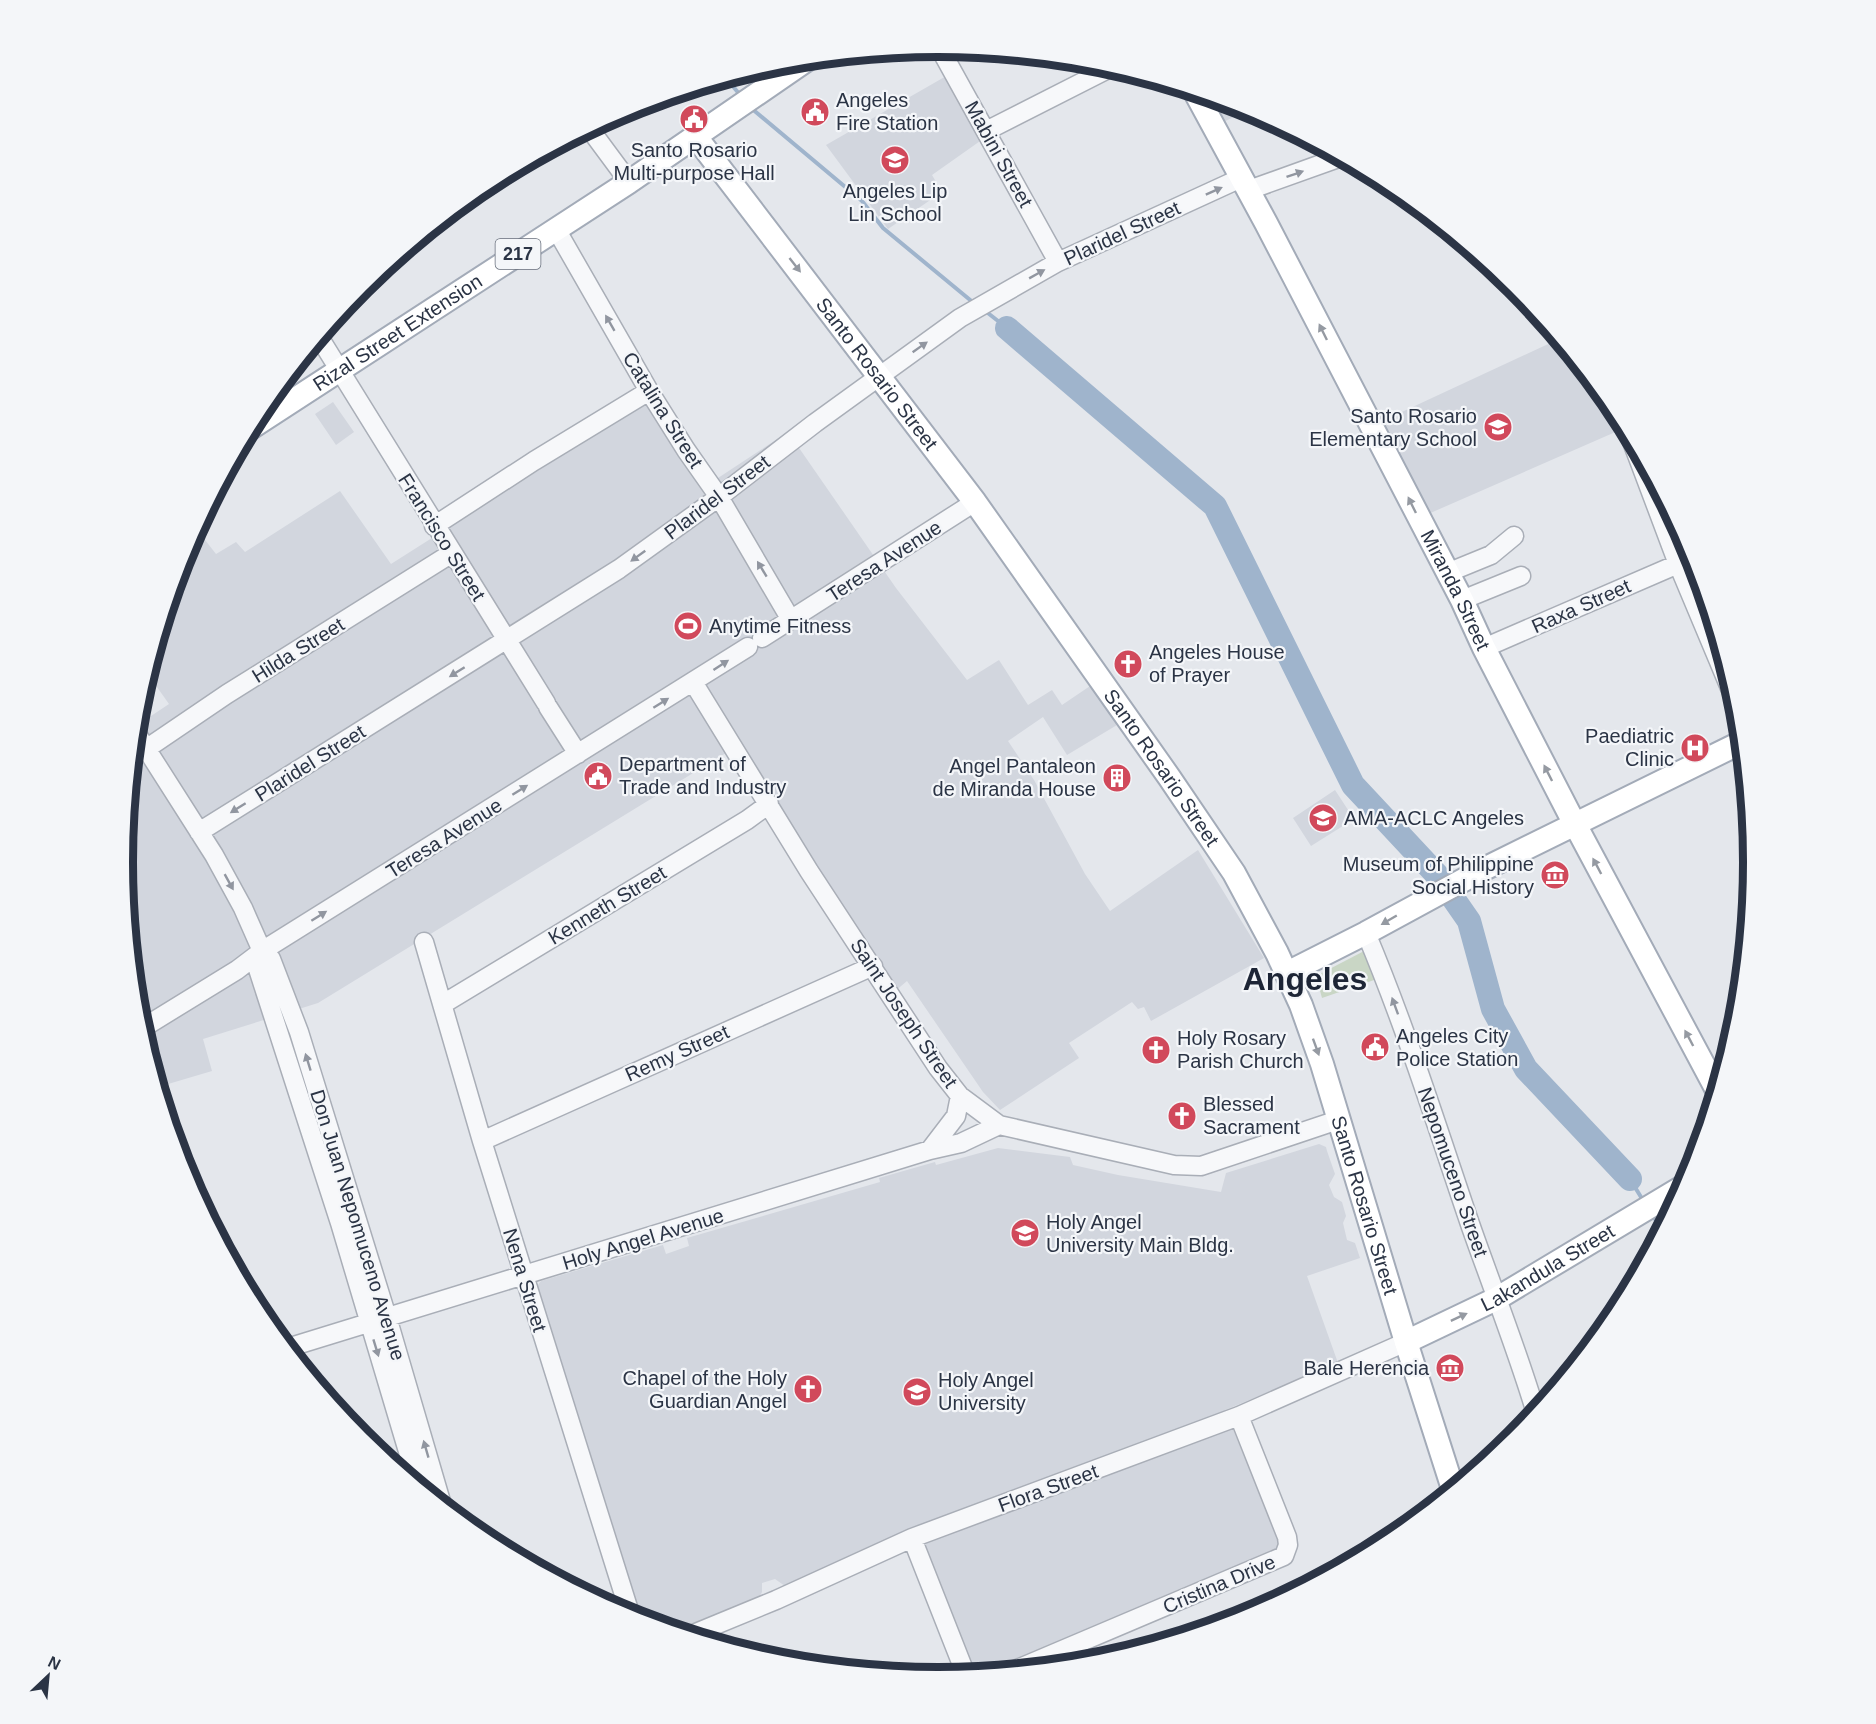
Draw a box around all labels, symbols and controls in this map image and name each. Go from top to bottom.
place label: Angeles Fire Station [836,89,938,134]
public building icon: Angeles Fire Station [799,96,831,128]
street label: Mabini Street [961,97,1037,211]
public building icon: Santo Rosario Multi-purpose Hall [678,103,710,135]
place label: Santo Rosario Multi-purpose Hall [613,139,775,184]
school or university icon: Angeles Lip Lin School [879,144,911,176]
one-way arrow [1286,168,1304,178]
place label: Angeles Lip Lin School [843,180,947,225]
one-way arrow [1205,186,1223,196]
street label: Plaridel Street [1060,196,1184,270]
road number: 217 [496,239,540,269]
one-way arrow [788,257,801,273]
one-way arrow [1029,269,1046,279]
street label: Rizal Street Extension [309,270,486,395]
street label: Santo Rosario Street [812,293,942,455]
one-way arrow [605,314,615,331]
one-way arrow [1318,324,1327,341]
one-way arrow [911,341,927,353]
street label: Catalina Street [619,348,708,472]
place label: Santo Rosario Elementary School [1309,405,1477,450]
school or university icon: Santo Rosario Elementary School [1482,411,1514,443]
street label: Plaridel Street [660,450,774,544]
street label: Francisco Street [394,469,490,605]
one-way arrow [1407,497,1417,514]
street label: Teresa Avenue [823,516,945,606]
street label: Miranda Street [1416,526,1495,654]
one-way arrow [630,550,646,562]
one-way arrow [757,561,767,578]
street label: Raxa Street [1528,574,1634,638]
sports icon: Anytime Fitness [672,610,704,642]
street label: Hilda Street [248,613,349,687]
place label: Anytime Fitness [709,615,851,637]
place label: Angeles House of Prayer [1149,641,1285,686]
church icon: Angeles House of Prayer [1112,648,1144,680]
one-way arrow [712,659,729,670]
one-way arrow [449,666,465,677]
street label: Santo Rosario Street [1100,685,1224,851]
one-way arrow [653,697,669,708]
street label: Plaridel Street [251,720,369,806]
place label: Paediatric Clinic [1585,725,1674,770]
hospital icon: Paediatric Clinic [1679,732,1711,764]
place label: Department of Trade and Industry [619,753,786,798]
place label: Angel Pantaleon de Miranda House [933,755,1096,800]
public building icon: Department of Trade and Industry [582,760,614,792]
building icon: Angel Pantaleon de Miranda House [1101,762,1133,794]
one-way arrow [1543,764,1553,781]
one-way arrow [512,785,528,796]
street label: Teresa Avenue [382,794,506,882]
one-way arrow [230,802,246,813]
school or university icon: AMA-ACLC Angeles [1307,802,1339,834]
place label: AMA-ACLC Angeles [1344,807,1524,829]
place label: Museum of Philippine Social History [1343,853,1534,898]
one-way arrow [1592,857,1602,874]
museum icon: Museum of Philippine Social History [1539,859,1571,891]
street label: Kenneth Street [544,861,670,949]
one-way arrow [224,874,234,891]
one-way arrow [311,910,327,921]
one-way arrow [1380,915,1397,925]
street label: Saint Joseph Street [846,934,962,1092]
district label: Angeles [1243,961,1367,997]
one-way arrow [1389,997,1399,1015]
street label: Remy Street [622,1020,733,1086]
place label: Angeles City Police Station [1396,1025,1518,1070]
place label: Holy Rosary Parish Church [1177,1027,1304,1072]
one-way arrow [1684,1029,1694,1046]
public building icon: Angeles City Police Station [1359,1031,1391,1063]
church icon: Holy Rosary Parish Church [1140,1034,1172,1066]
one-way arrow [1312,1038,1322,1056]
one-way arrow [303,1053,312,1071]
street label: Nepomuceno Street [1414,1084,1492,1260]
street label: Don Juan Nepomuceno Avenue [306,1087,410,1363]
place label: Blessed Sacrament [1203,1093,1300,1138]
church icon: Blessed Sacrament [1166,1100,1198,1132]
street label: Santo Rosario Street [1327,1113,1402,1298]
street label: Holy Angel Avenue [560,1204,726,1274]
place label: Holy Angel University Main Bldg. [1046,1211,1234,1256]
school or university icon: Holy Angel University Main Bldg. [1009,1217,1041,1249]
street label: Lakandula Street [1477,1219,1619,1316]
street label: Nena Street [499,1226,551,1335]
one-way arrow [1450,1312,1467,1321]
one-way arrow [372,1339,381,1357]
museum icon: Bale Herencia [1434,1352,1466,1384]
place label: Bale Herencia [1303,1357,1430,1379]
place label: Chapel of the Holy Guardian Angel [622,1367,787,1412]
place label: Holy Angel University [938,1369,1034,1414]
church icon: Chapel of the Holy Guardian Angel [792,1373,824,1405]
school or university icon: Holy Angel University [901,1376,933,1408]
one-way arrow [421,1440,430,1458]
street label: Flora Street [995,1460,1101,1516]
street label: Cristina Drive [1159,1550,1279,1618]
north arrow [18,1646,78,1706]
text: N [45,1653,63,1673]

